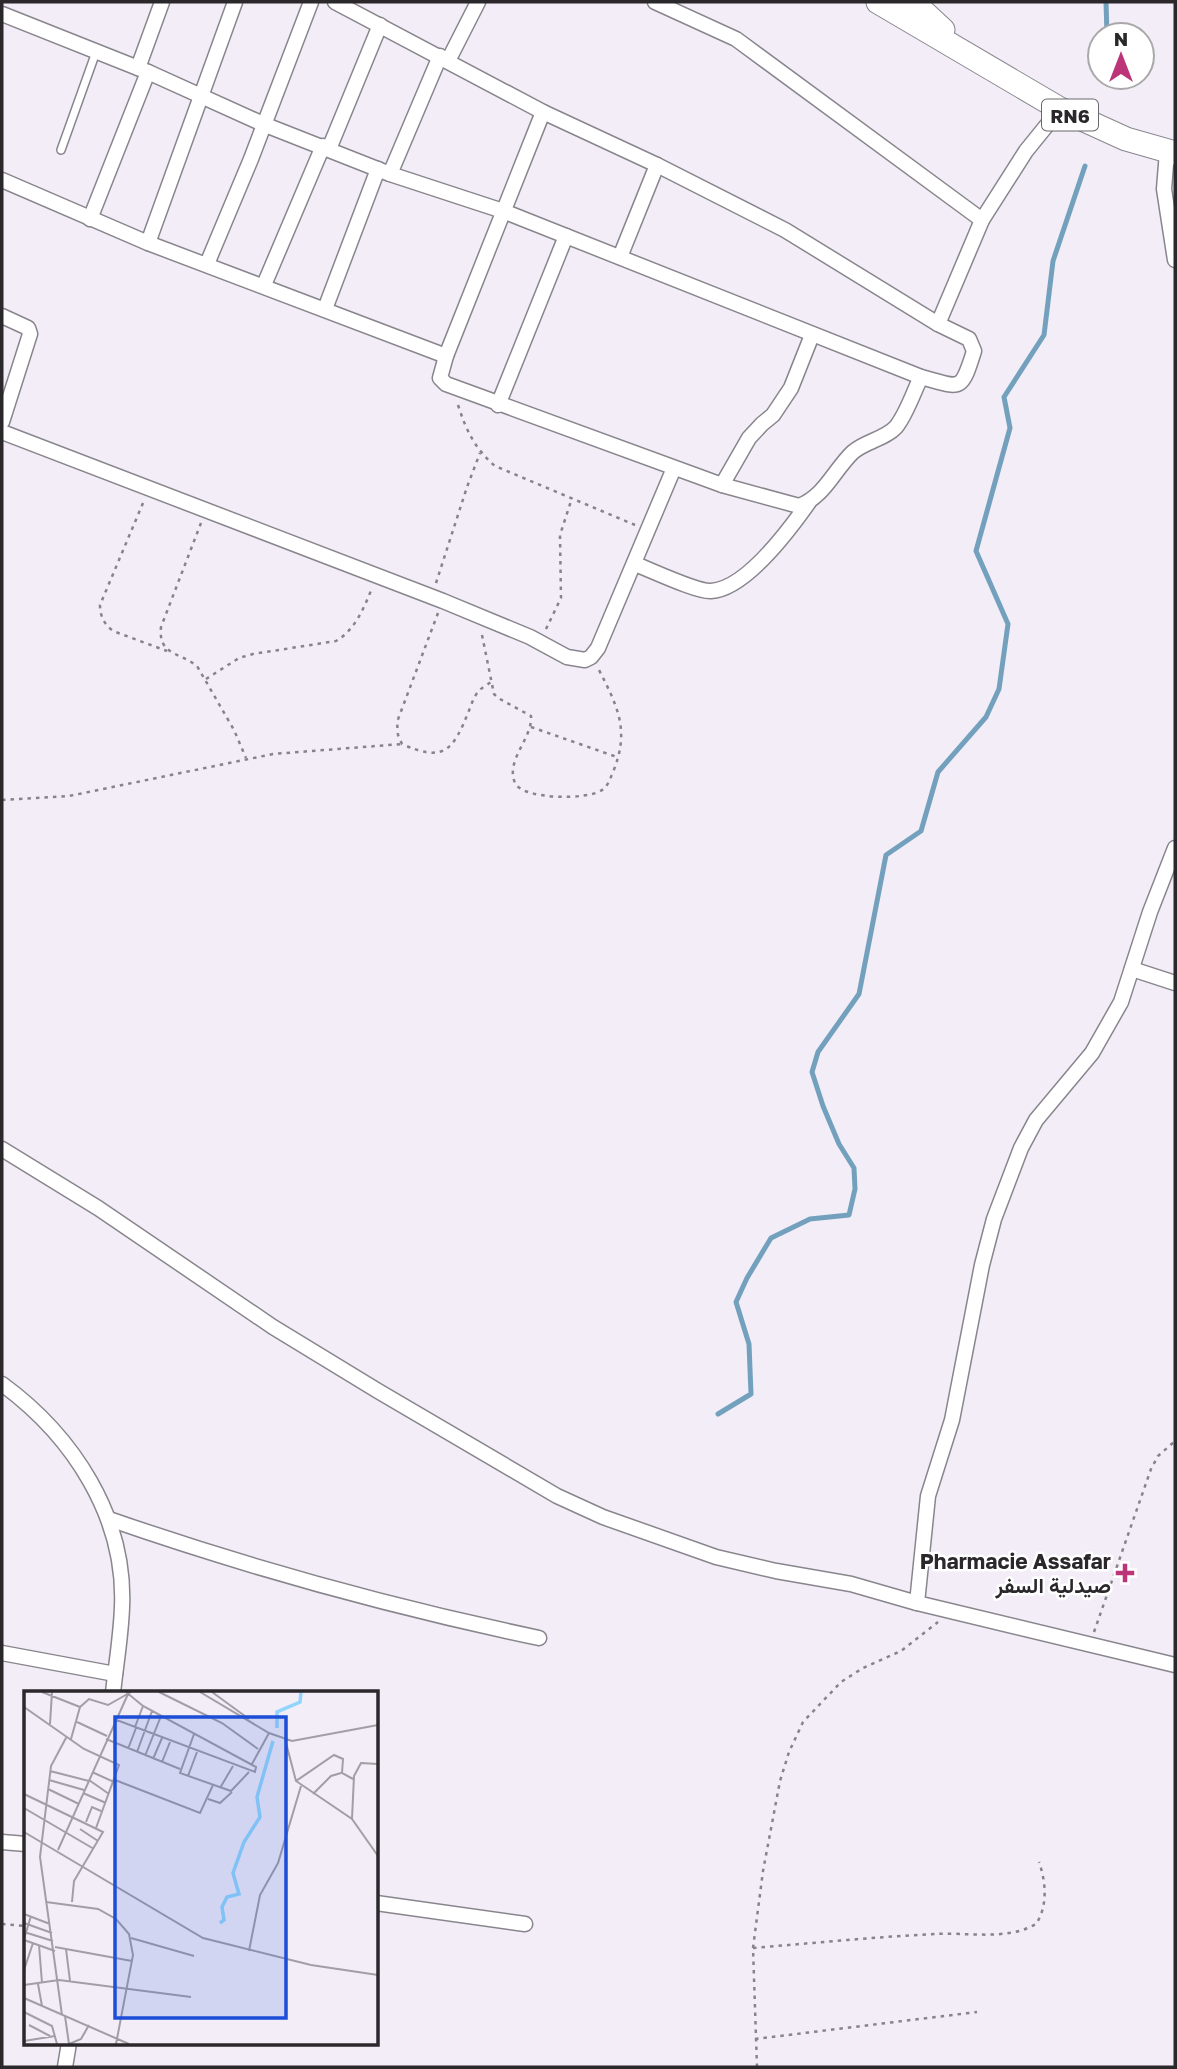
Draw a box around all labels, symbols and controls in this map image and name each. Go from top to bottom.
north arrow [1086,21,1156,91]
text: N [1114,27,1128,50]
road number: RN6 [1042,99,1098,130]
place label: Pharmacie Assafar صيدلية السفر [920,1548,1111,1599]
marker: Pharmacie Assafar صيدلية السفر [1117,1565,1133,1581]
inset map [24,1691,378,2044]

